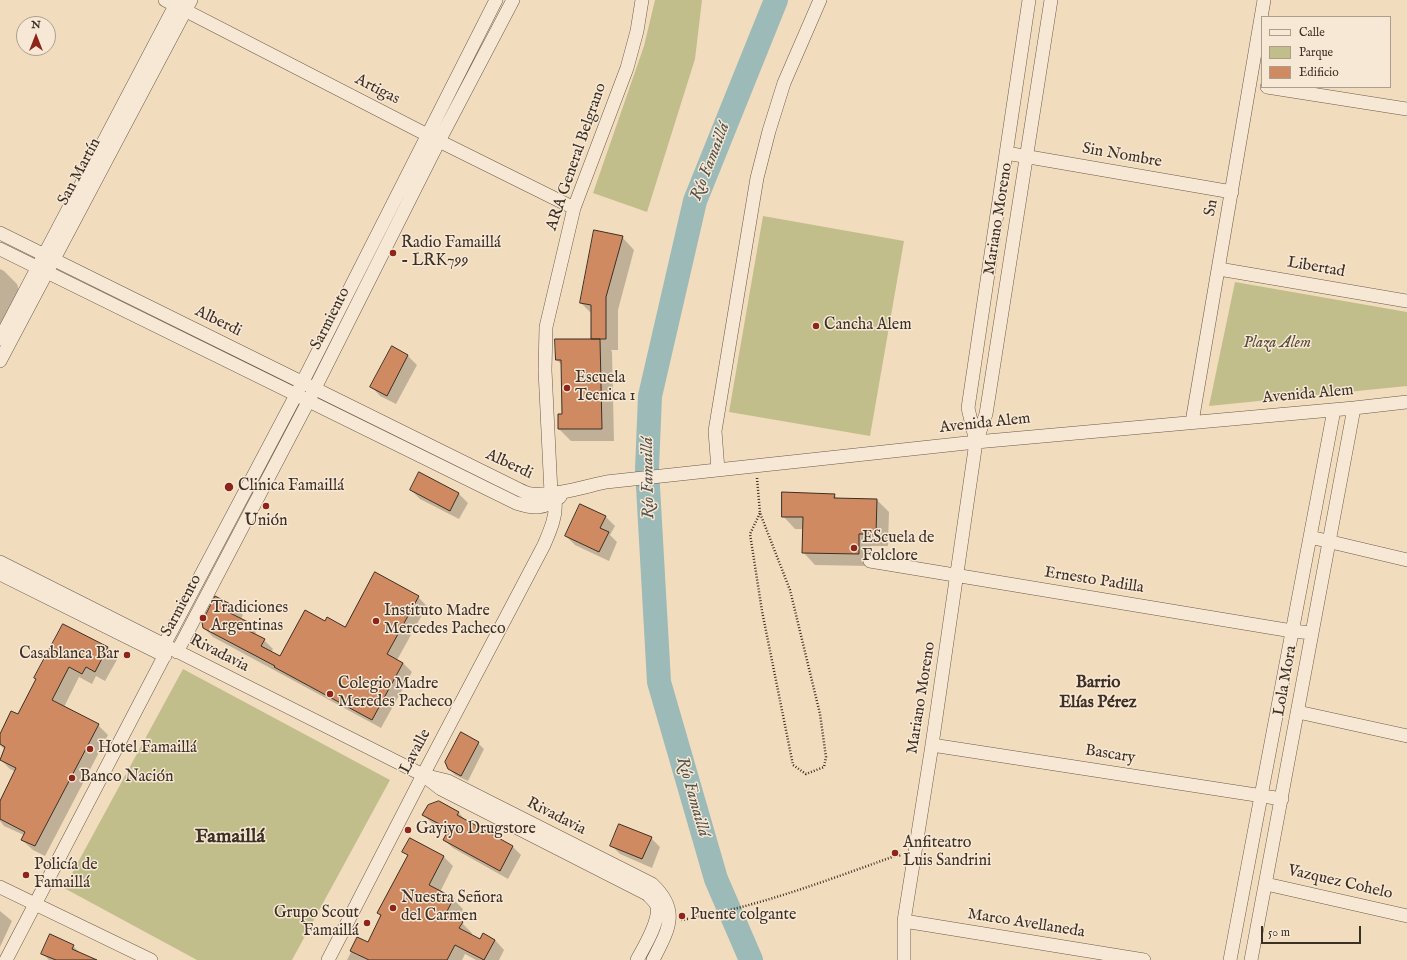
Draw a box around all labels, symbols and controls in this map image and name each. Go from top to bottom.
north arrow [16,16,56,56]
legend [1261,16,1391,88]
text: N [31,18,41,32]
text: Calle [1299,25,1325,40]
text: Parque [1299,45,1333,60]
text: Edificio [1299,65,1339,80]
street label: Artigas [351,71,403,109]
street label: ARA General Belgrano [543,81,611,233]
water label: Río Famaillá [687,120,735,204]
street label: San Martín [54,135,106,209]
street label: Sin Nombre [1081,140,1163,172]
street label: Mariano Moreno [981,161,1017,277]
street label: Sn [1201,198,1223,218]
place label: Radio Famaillá - LRK799 [401,234,501,272]
marker: Radio Famaillá - LRK799 [388,248,398,258]
street label: Libertad [1286,253,1346,283]
street label: Sarmiento [307,285,355,353]
street label: Alberdi [191,302,245,342]
place label: Cancha Alem [824,316,911,336]
marker: Cancha Alem [811,321,821,331]
park label: Plaza Alem [1243,334,1311,354]
place label: Escuela Tecnica 1 [575,369,635,407]
street label: Avenida Alem [1262,381,1354,409]
marker: Escuela Tecnica 1 [562,383,572,393]
street label: Avenida Alem [939,410,1031,438]
water label: Río Famaillá [638,437,660,519]
street label: Alberdi [482,446,536,484]
place label: Clinica Famaillá [238,477,344,497]
marker: Clinica Famaillá [223,481,235,493]
marker: Unión [261,501,271,511]
place label: Unión [245,512,287,532]
place label: EScuela de Folclore [862,529,934,567]
marker: EScuela de Folclore [849,543,859,553]
street label: Ernesto Padilla [1043,564,1145,598]
street label: Sarmiento [158,572,206,640]
place label: Tradiciones Argentinas [211,599,288,637]
place label: Instituto Madre Mercedes Pacheco [384,602,506,640]
marker: Tradiciones Argentinas [198,613,208,623]
marker: Instituto Madre Mercedes Pacheco [371,616,381,626]
street label: Rivadavia [186,631,252,677]
street label: Mariano Moreno [904,640,940,756]
street label: Lola Mora [1270,644,1302,718]
place label: Casablanca Bar [19,645,119,665]
marker: Casablanca Bar [122,650,132,660]
district label: Barrio Elías Pérez [1059,674,1137,714]
place label: Colegio Madre Meredes Pacheco [338,675,453,713]
marker: Colegio Madre Meredes Pacheco [325,689,335,699]
street label: Lavalle [396,726,436,778]
place label: Hotel Famaillá [98,739,197,759]
street label: Bascary [1083,742,1137,768]
marker: Hotel Famaillá [85,744,95,754]
water label: Río Famaillá [671,755,713,839]
place label: Banco Nación [80,768,173,788]
marker: Banco Nación [67,773,77,783]
street label: Rivadavia [523,794,589,840]
place label: Gayiyo Drugstore [416,820,536,840]
marker: Gayiyo Drugstore [403,825,413,835]
district label: Famaillá [195,826,265,850]
place label: Anfiteatro Luis Sandrini [903,834,991,872]
marker: Anfiteatro Luis Sandrini [890,848,900,858]
place label: Policía de Famaillá [34,856,98,894]
street label: Vazquez Cohelo [1286,862,1394,904]
marker: Policía de Famaillá [21,870,31,880]
place label: Nuestra Señora del Carmen [401,889,503,927]
marker: Nuestra Señora del Carmen [388,903,398,913]
place label: Grupo Scout Famaillá [274,904,359,942]
street label: Marco Avellaneda [966,905,1086,943]
place label: Puente colgante [690,906,796,926]
marker: Puente colgante [677,911,687,921]
marker: Grupo Scout Famaillá [362,918,372,928]
scale bar [1263,918,1363,944]
text: 50 m [1268,925,1290,940]

